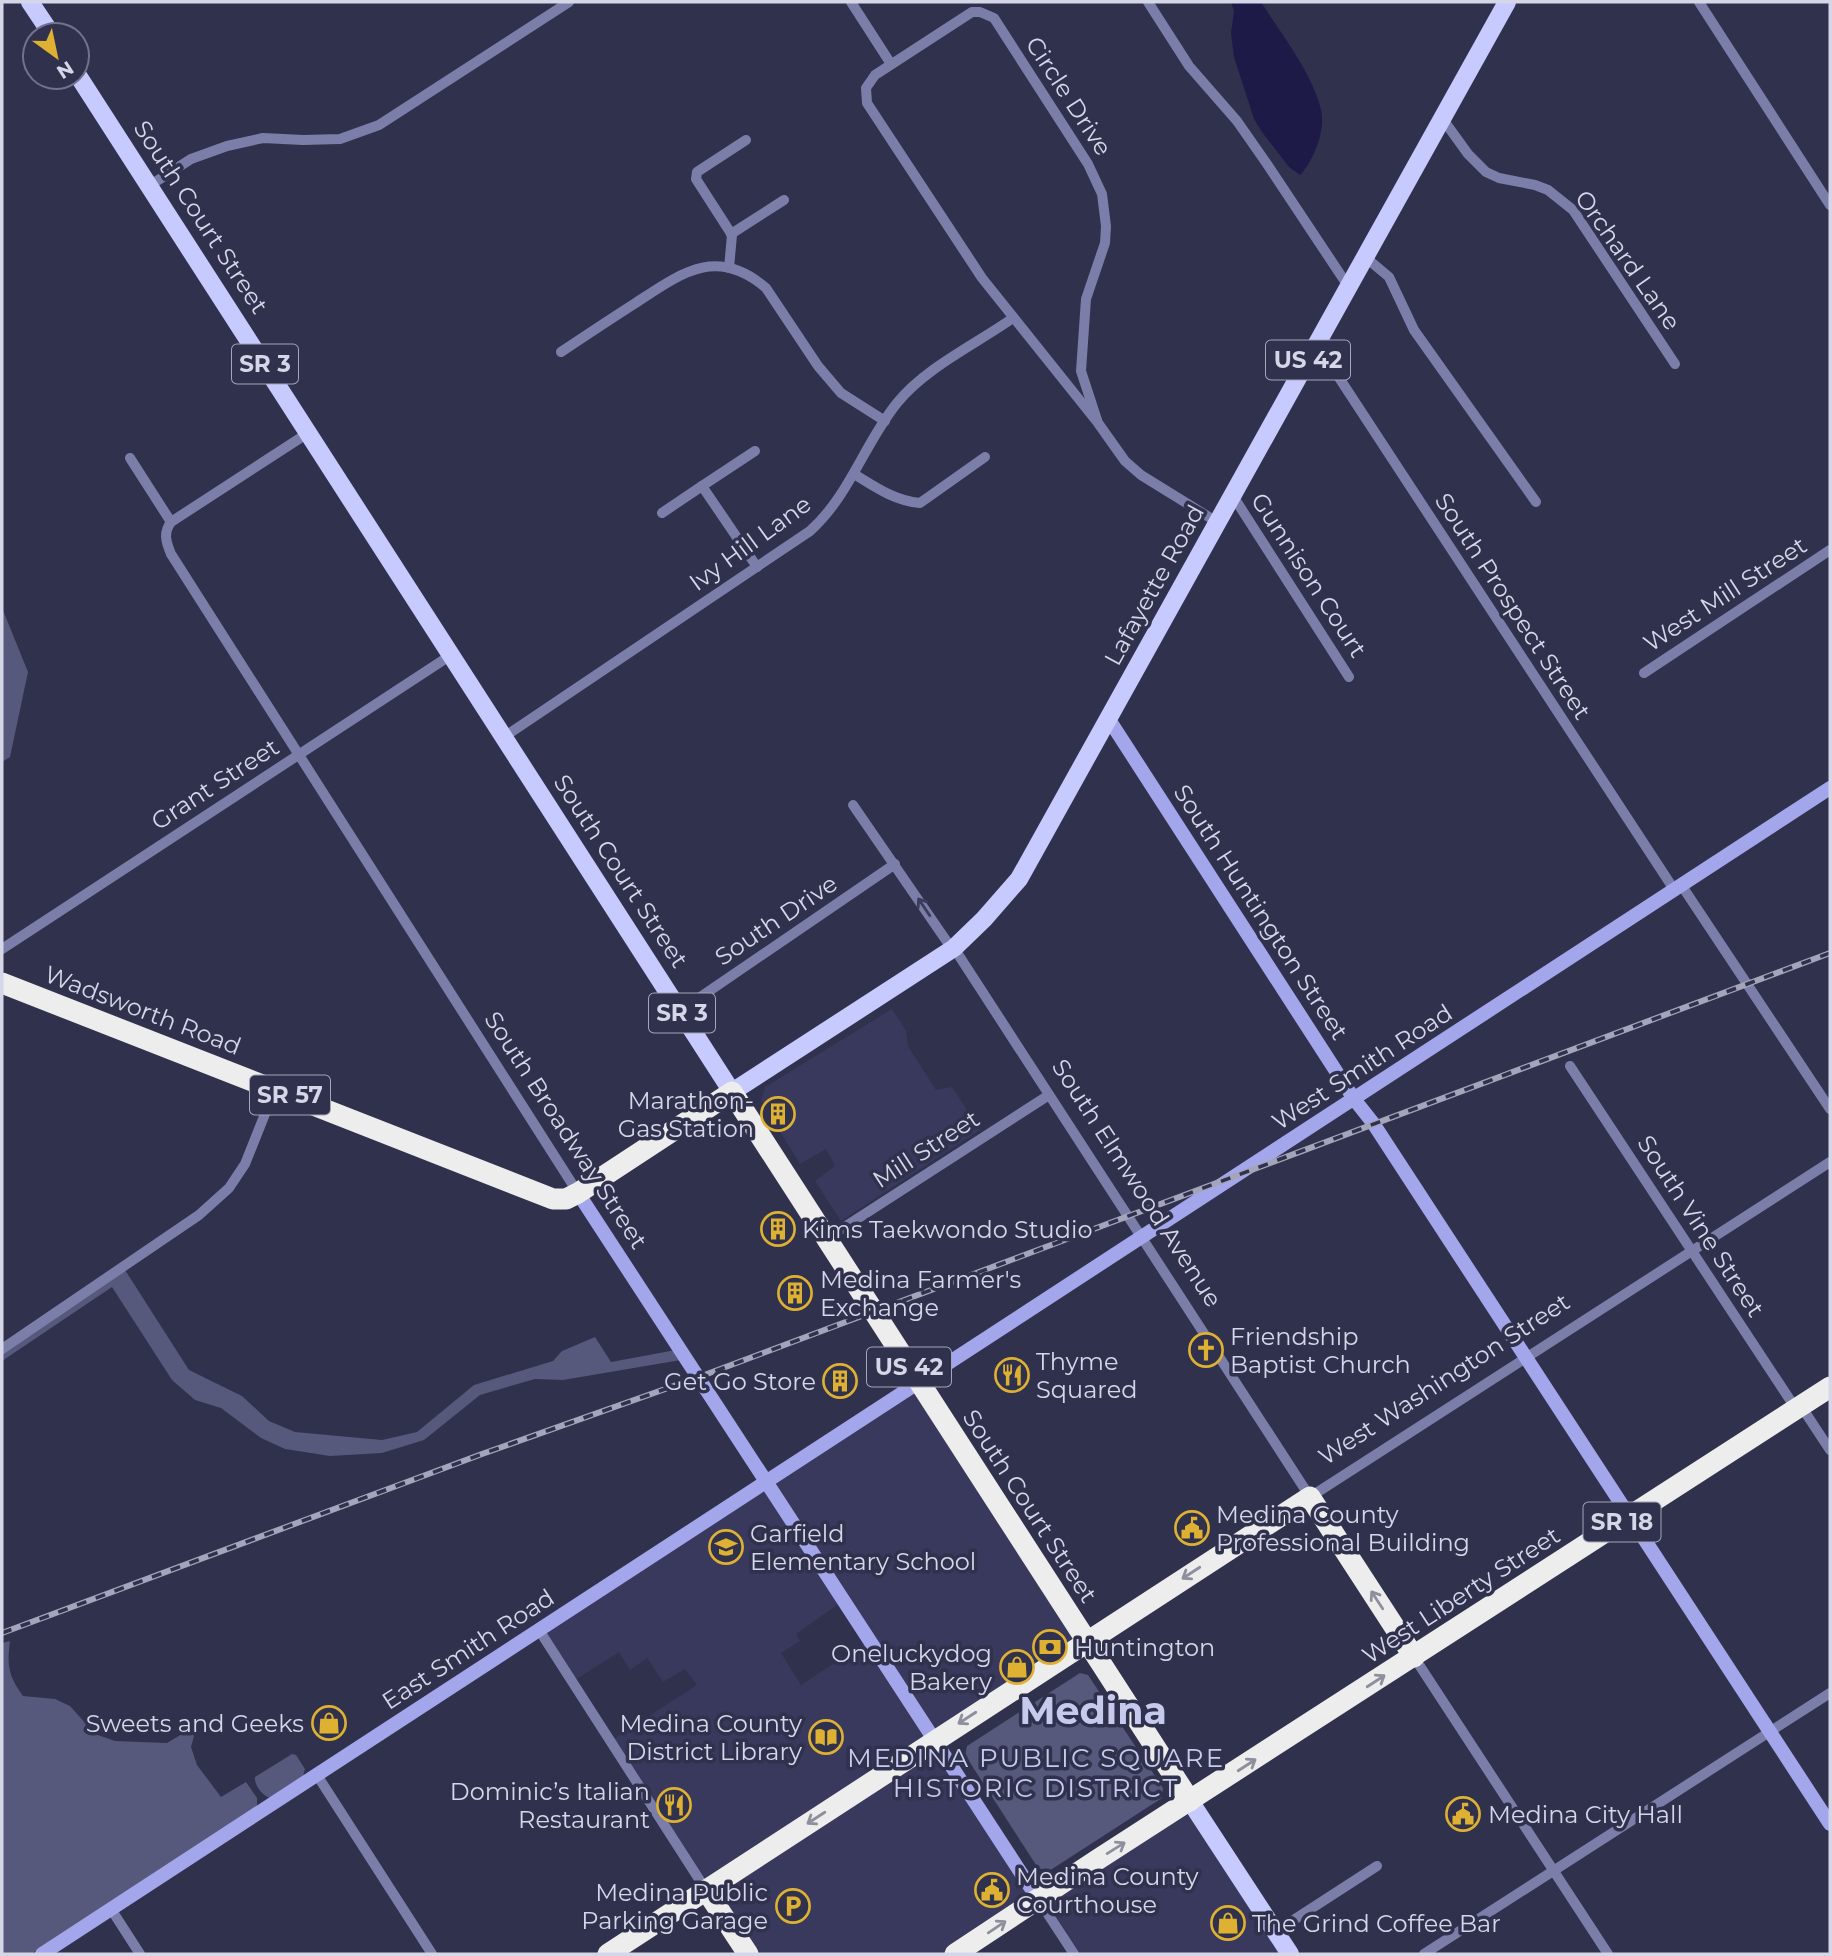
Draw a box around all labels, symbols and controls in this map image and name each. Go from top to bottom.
north arrow [21,21,91,91]
street label: Circle Drive [1020,31,1118,161]
text: N [52,56,78,84]
street label: South Court Street [128,115,274,319]
street label: Orchard Lane [1569,184,1687,336]
road number: US 42 [1266,340,1350,380]
road number: SR 3 [232,344,298,384]
street label: Gunnison Court [1245,487,1373,663]
street label: South Prospect Street [1429,487,1597,725]
street label: Ivy Hill Lane [683,489,817,597]
street label: Lafayette Road [1098,500,1210,670]
street label: West Mill Street [1638,530,1812,658]
street label: Grant Street [146,732,284,836]
street label: South Court Street [548,769,694,973]
street label: South Huntington Street [1168,779,1355,1045]
street label: South Drive [709,869,843,971]
one-way arrow [916,897,930,917]
street label: Wadsworth Road [41,959,245,1061]
road number: SR 3 [649,994,715,1032]
street label: West Smith Road [1266,998,1458,1136]
street label: South Broadway Street [478,1006,654,1254]
street label: South Elmwood Avenue [1046,1054,1228,1312]
road number: SR 57 [250,1076,330,1114]
place label: Marathon- Gas Station [618,1086,754,1143]
building icon: Marathon- Gas Station [759,1095,797,1133]
street label: Mill Street [867,1104,985,1194]
street label: South Vine Street [1632,1130,1771,1322]
building icon: Kims Taekwondo Studio [759,1210,797,1248]
place label: Kims Taekwondo Studio [802,1215,1092,1244]
place label: Medina Farmer's Exchange [820,1265,1021,1322]
building icon: Medina Farmer's Exchange [776,1274,814,1312]
street label: West Washington Street [1313,1287,1575,1471]
place label: Friendship Baptist Church [1230,1322,1411,1379]
church icon: Friendship Baptist Church [1187,1331,1225,1369]
place label: Thyme Squared [1036,1347,1137,1404]
road number: US 42 [867,1348,951,1386]
restaurant icon: Thyme Squared [993,1356,1031,1394]
building icon: Get Go Store [821,1362,859,1400]
place label: Get Go Store [664,1367,816,1396]
street label: South Court Street [957,1404,1103,1608]
place label: Medina County Professional Building [1216,1500,1470,1557]
road number: SR 18 [1584,1502,1660,1541]
public building icon: Medina County Professional Building [1173,1509,1211,1547]
place label: Garfield Elementary School [750,1519,976,1576]
street label: West Liberty Street [1357,1520,1565,1670]
school or university icon: Garfield Elementary School [707,1528,745,1566]
one-way arrow [1181,1567,1201,1581]
street label: East Smith Road [377,1583,559,1715]
one-way arrow [1370,1590,1384,1610]
bank icon: Huntington [1031,1628,1069,1666]
place label: Huntington [1074,1633,1215,1662]
place label: Oneluckydog Bakery [831,1639,992,1696]
shop icon: Oneluckydog Bakery [998,1648,1036,1686]
one-way arrow [1366,1674,1386,1688]
district label: Medina [1019,1687,1167,1734]
shop icon: Sweets and Geeks [310,1704,348,1742]
place label: Sweets and Geeks [86,1709,304,1738]
place label: Medina County District Library [619,1709,802,1766]
one-way arrow [958,1712,978,1726]
library icon: Medina County District Library [807,1718,845,1756]
district label: MEDINA PUBLIC SQUARE HISTORIC DISTRICT [847,1742,1225,1804]
one-way arrow [1237,1757,1257,1771]
place label: Dominic’s Italian Restaurant [450,1777,650,1834]
restaurant icon: Dominic’s Italian Restaurant [655,1786,693,1824]
public building icon: Medina City Hall [1444,1795,1482,1833]
place label: Medina City Hall [1488,1800,1683,1829]
one-way arrow [807,1811,826,1825]
one-way arrow [1106,1841,1125,1856]
place label: Medina County Courthouse [1016,1862,1199,1919]
public building icon: Medina County Courthouse [973,1871,1011,1909]
place label: Medina Public Parking Garage [581,1878,768,1935]
parking icon: Medina Public Parking Garage [774,1887,812,1925]
shop icon: The Grind Coffee Bar [1209,1904,1247,1942]
place label: The Grind Coffee Bar [1252,1909,1501,1938]
one-way arrow [987,1920,1006,1934]

